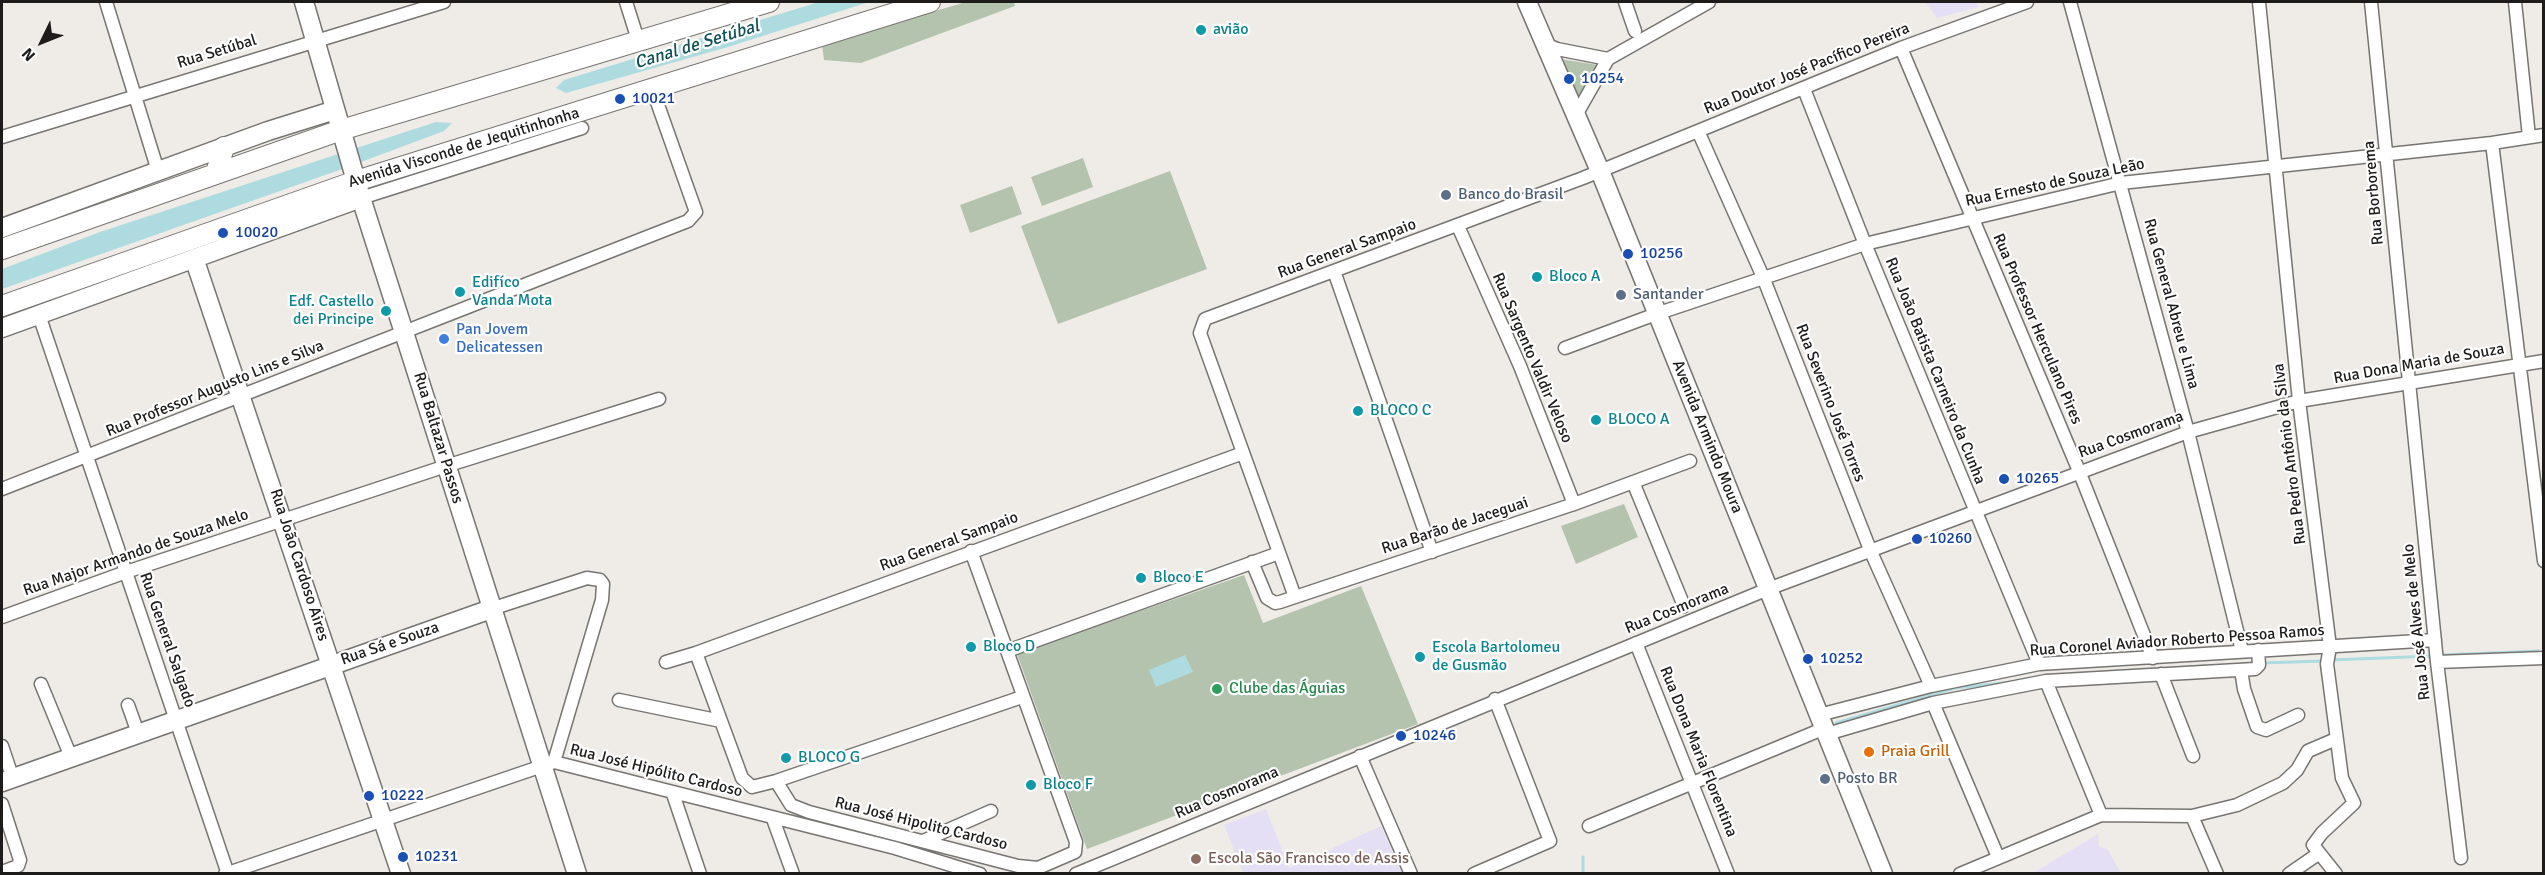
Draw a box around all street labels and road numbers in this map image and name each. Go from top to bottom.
street label: Rua Doutor José Pacífico Pereira [1701,19,1913,119]
street label: Rua Setúbal [175,31,259,73]
street label: Avenida Visconde de Jequitinhonha [346,104,582,192]
street label: Rua Borborema [2360,140,2388,246]
street label: Rua Ernesto de Souza Leão [1964,155,2146,211]
street label: Rua General Sampaio [1275,215,1419,283]
street label: Rua General Abreu e Lima [2139,217,2203,391]
street label: Rua Professor Herculano Pires [1988,231,2086,427]
street label: Rua João Batista Carneiro da Cunha [1881,255,1989,487]
street label: Rua Sargento Valdir Veloso [1487,270,1577,446]
street label: Rua Severino José Torres [1791,321,1869,485]
street label: Rua Professor Augusto Lins e Silva [103,336,327,442]
street label: Rua Dona Maria de Souza [2332,340,2506,388]
street label: Avenida Armindo Moura [1667,358,1747,516]
street label: Rua Pedro Antônio da Silva [2269,362,2311,546]
street label: Rua Baltazar Passos [409,370,467,506]
street label: Rua Cosmorama [2076,407,2186,463]
street label: Rua João Cardoso Aires [265,487,333,643]
street label: Rua Barão de Jaceguai [1379,493,1531,559]
street label: Rua Major Armando de Souza Melo [21,505,251,601]
street label: Rua General Sampaio [877,508,1021,576]
street label: Rua José Alves de Melo [2399,543,2435,701]
street label: Rua General Salgado [135,570,199,710]
street label: Rua Cosmorama [1622,579,1732,639]
street label: Rua Sá e Souza [338,618,442,670]
street label: Rua Coronel Aviador Roberto Pessoa Ramos [2029,621,2325,661]
street label: Rua Dona Maria Florentina [1655,664,1741,840]
street label: Rua José Hipólito Cardoso [568,740,744,802]
street label: Rua Cosmorama [1172,763,1282,823]
street label: Rua José Hipolito Cardoso [833,793,1009,855]

